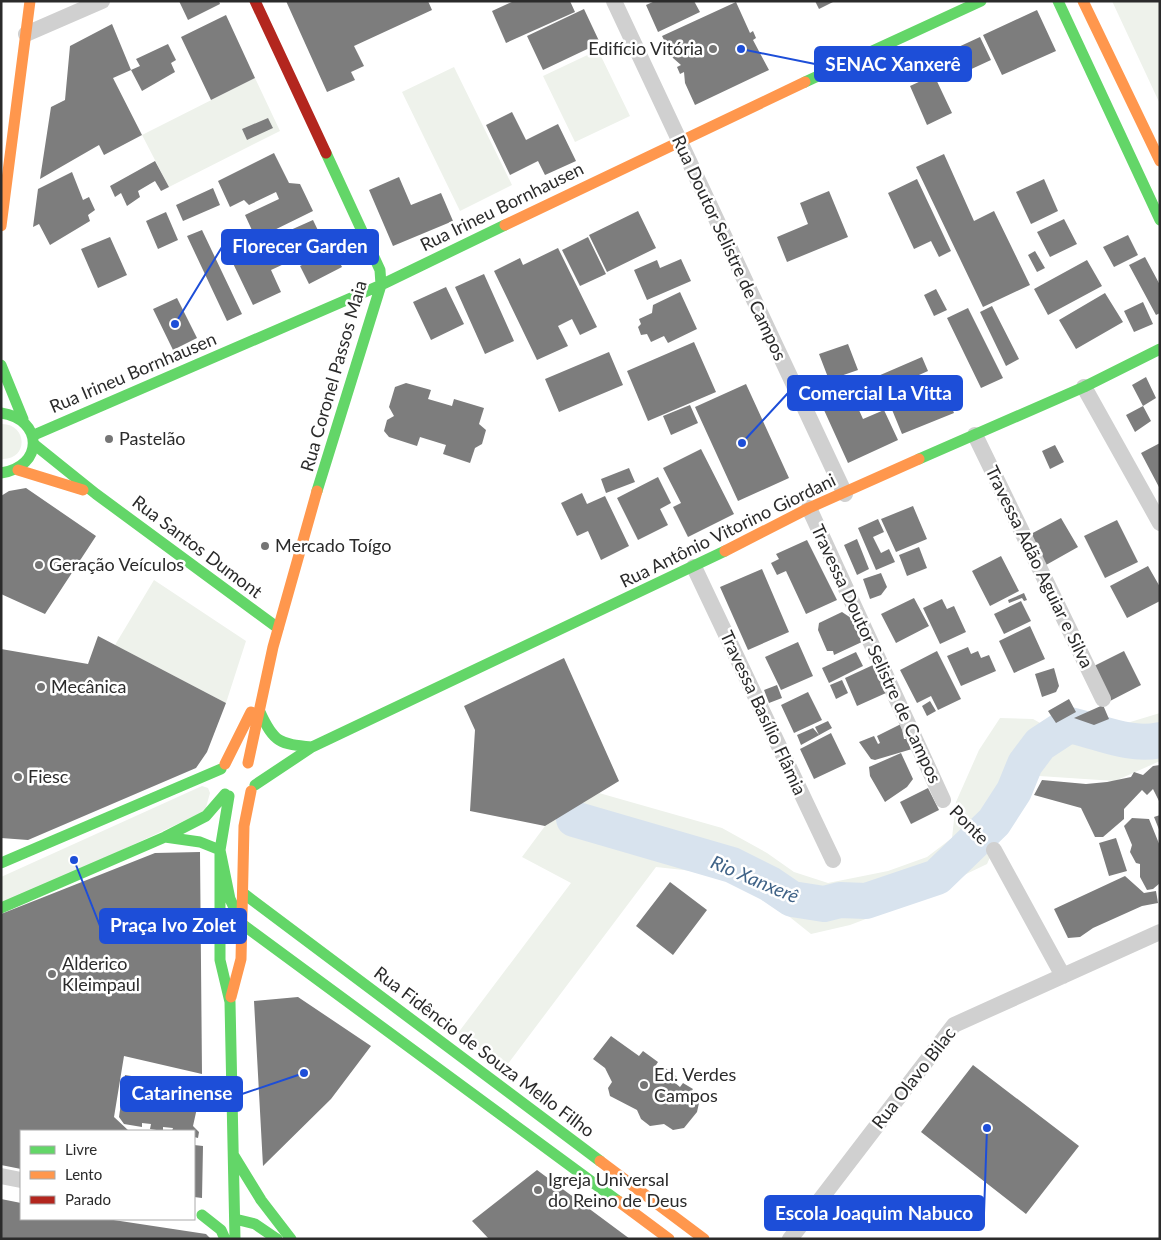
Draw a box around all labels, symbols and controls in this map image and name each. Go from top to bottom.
place label: Edifício Vitória [588,37,703,59]
marker: Edifício Vitória [707,43,719,55]
callout: SENAC Xanxerê [815,47,971,81]
text: SENAC Xanxerê [825,52,961,75]
street label: Rua Doutor Selistre de Campos [668,131,792,364]
street label: Rua Irineu Bornhausen [416,157,587,255]
callout: Florecer Garden [222,230,378,264]
text: Florecer Garden [232,234,368,257]
street label: Rua Coronel Passos Maia [295,278,371,474]
street label: Rua Irineu Bornhausen [46,327,219,417]
callout: Comercial La Vitta [788,376,962,410]
text: Comercial La Vitta [798,381,952,404]
place label: Pastelão [119,427,186,449]
marker: Pastelão [103,433,115,445]
street label: Travessa Adão Aguiar e Silva [981,462,1098,671]
street label: Rua Antônio Vitorino Giordani [616,468,839,592]
street label: Rua Santos Dumont [128,490,267,603]
street label: Travessa Doutor Selistre de Campos [807,521,947,787]
place label: Mercado Toígo [275,534,391,556]
marker: Mercado Toígo [259,540,271,552]
place label: Geração Veículos [49,553,184,575]
marker: Geração Veículos [33,559,45,571]
street label: Travessa Basílio Flâmia [716,627,812,798]
place label: Mecânica [51,675,126,697]
marker: Mecânica [35,681,47,693]
place label: Fiesc [28,765,69,787]
marker: Fiesc [12,771,24,783]
street label: Ponte [946,800,994,848]
water label: Rio Xanxerê [708,850,803,907]
callout: Praça Ivo Zolet [100,909,246,943]
text: Praça Ivo Zolet [110,913,236,936]
place label: Alderico Kleimpaul [62,952,140,995]
street label: Rua Fidêncio de Souza Mello Filho [370,961,599,1141]
marker: Alderico Kleimpaul [46,968,58,980]
street label: Rua Olavo Bilac [867,1022,960,1133]
place label: Ed. Verdes Campos [654,1063,736,1106]
callout: Catarinense [121,1077,242,1111]
marker: Ed. Verdes Campos [638,1079,650,1091]
text: Catarinense [132,1081,232,1104]
legend [20,1130,195,1220]
text: Livre [65,1140,97,1158]
text: Lento [65,1165,102,1183]
place label: Igreja Universal do Reino de Deus [548,1168,688,1211]
marker: Igreja Universal do Reino de Deus [532,1184,544,1196]
text: Parado [65,1190,111,1208]
callout: Escola Joaquim Nabuco [765,1196,984,1230]
text: Escola Joaquim Nabuco [775,1201,973,1224]

